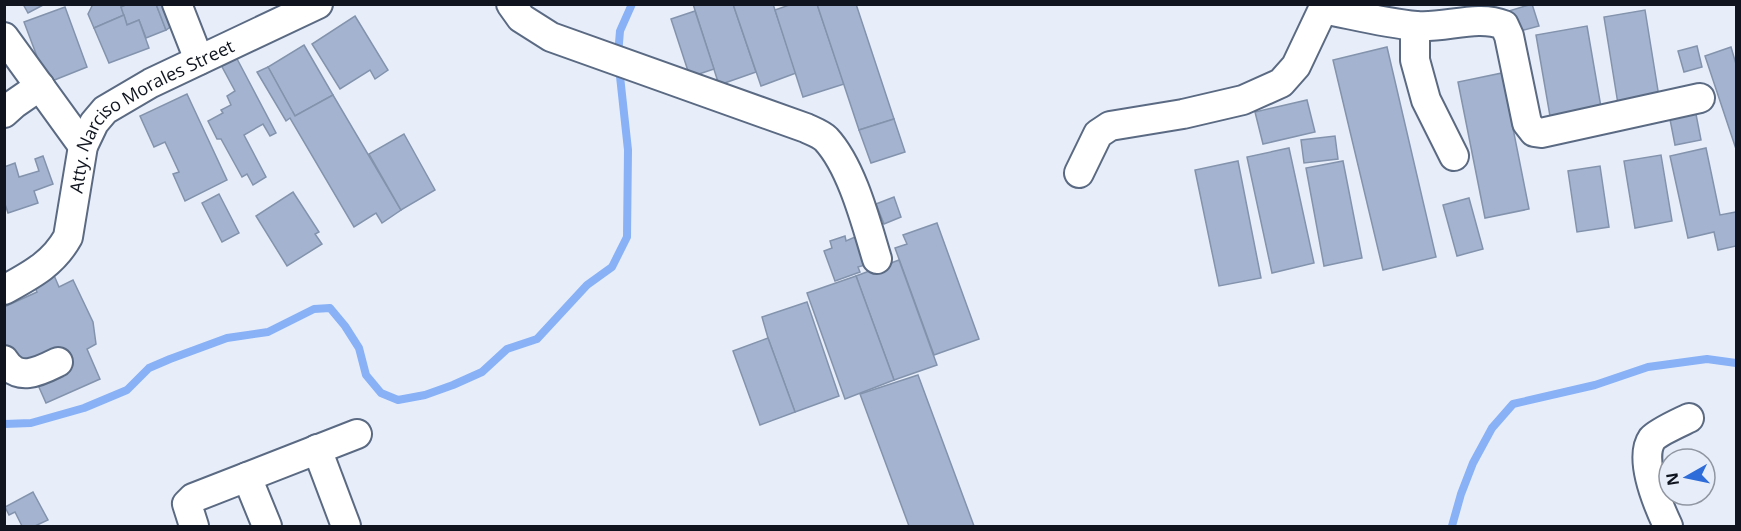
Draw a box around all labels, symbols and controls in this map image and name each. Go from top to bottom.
street label: Atty. Narciso Morales Street [63,34,238,195]
north arrow [1657,447,1717,507]
text: N [1660,471,1684,487]

